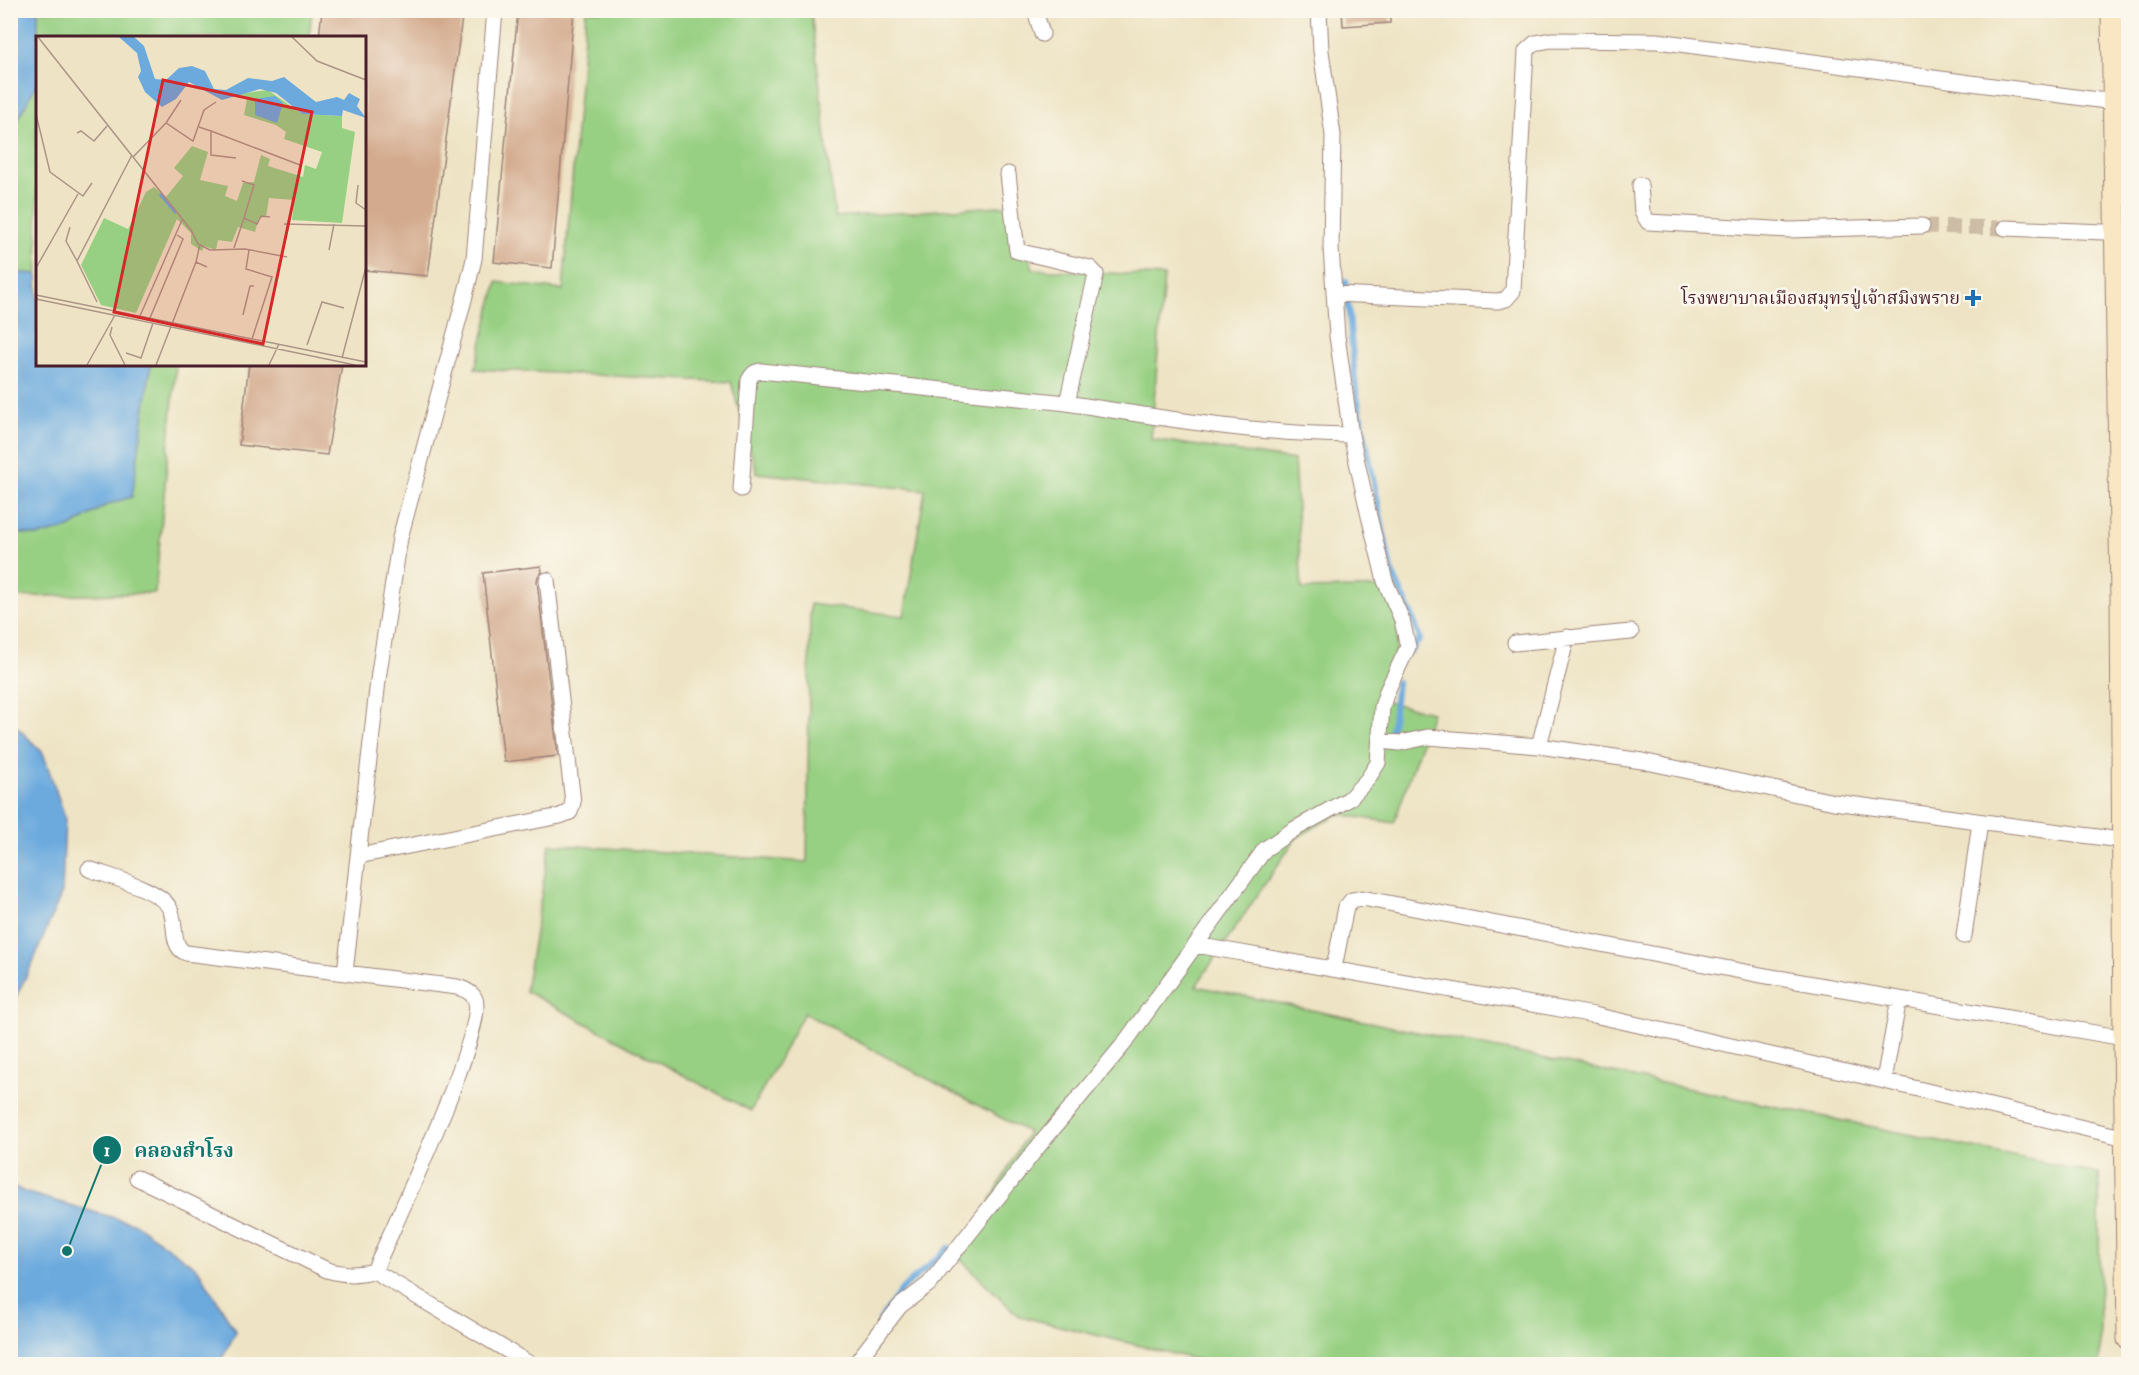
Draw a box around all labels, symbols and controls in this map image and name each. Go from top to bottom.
inset map [36,36,366,366]
place label: โรงพยาบาลเมืองสมุทรปู่เจ้าสมิงพราย [1680,285,1960,310]
marker: โรงพยาบาลเมืองสมุทรปู่เจ้าสมิงพราย [1964,289,1982,307]
callout: คลองสำโรง [92,1131,246,1169]
text: คลองสำโรง [134,1137,234,1163]
text: 1 [104,1139,110,1162]

